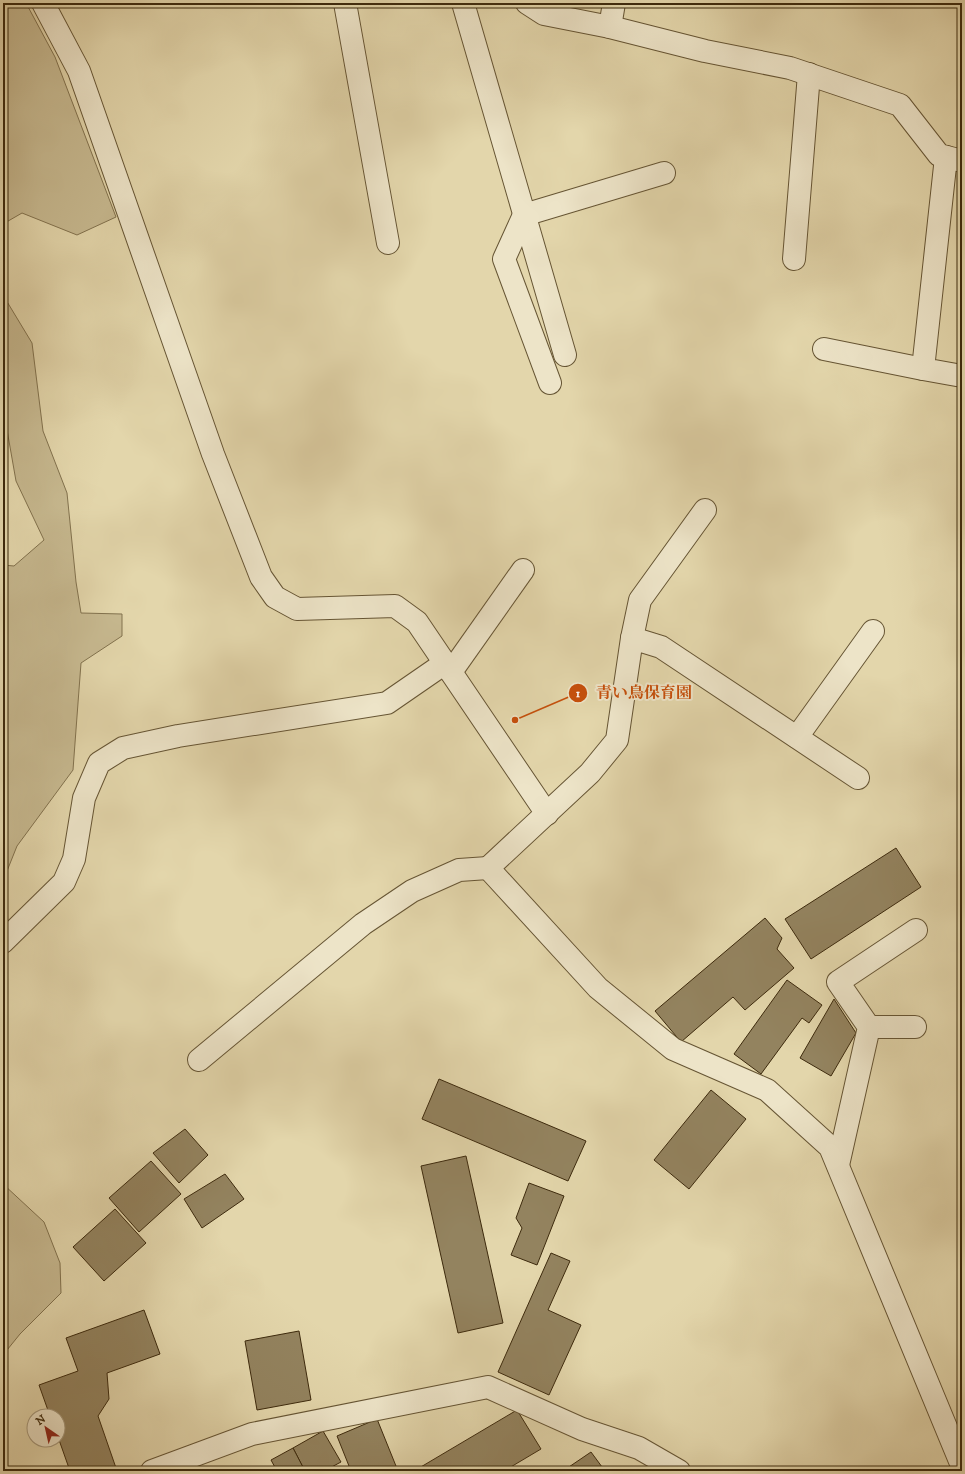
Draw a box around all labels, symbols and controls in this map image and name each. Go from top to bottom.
callout: 青い鳥保育園 [568,679,700,707]
text: 青い鳥保育園 [596,683,692,703]
text: 1 [576,686,581,701]
north arrow [26,1408,66,1448]
text: N [33,1412,49,1429]

